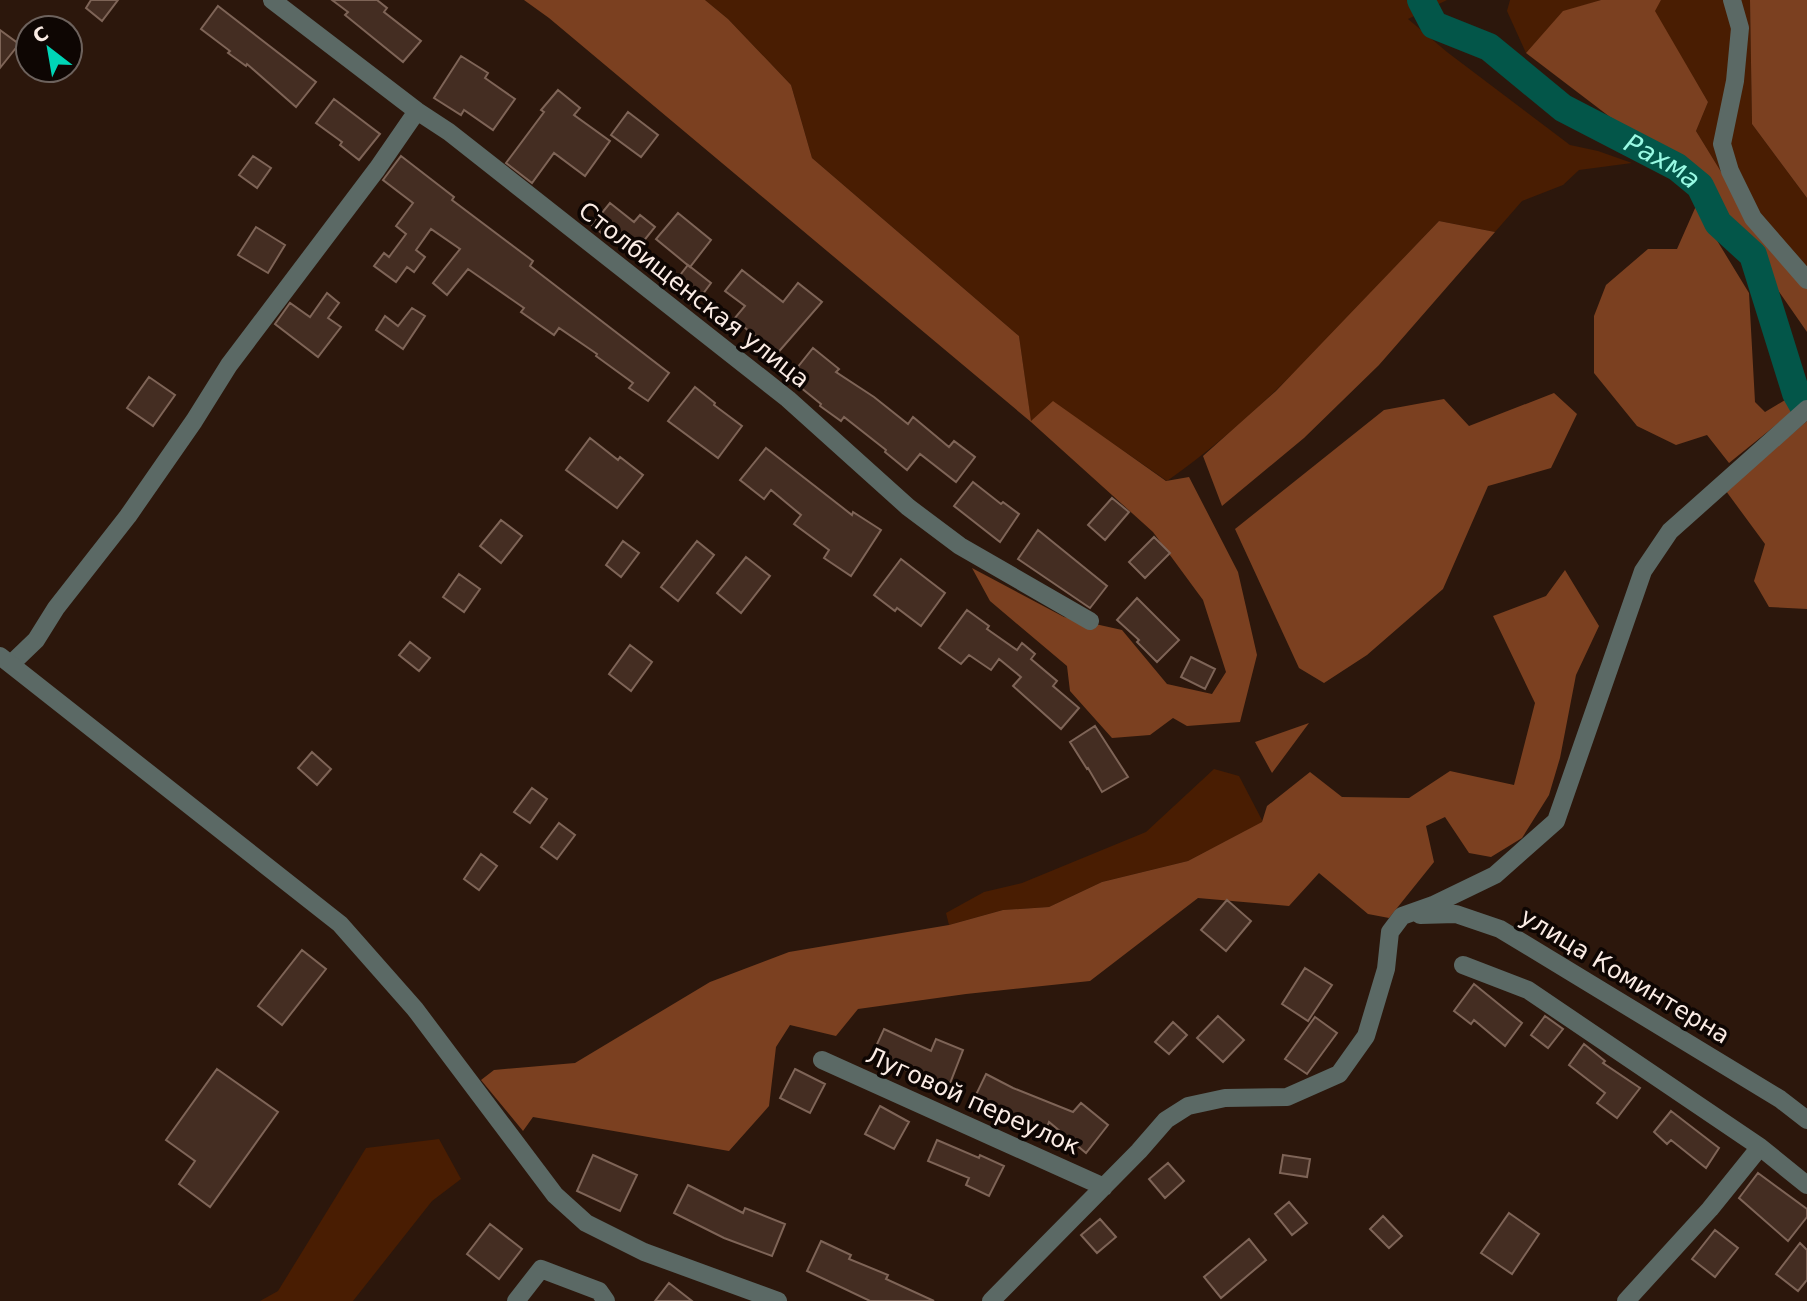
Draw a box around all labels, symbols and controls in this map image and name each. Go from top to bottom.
north arrow [14,14,84,84]
text: С [29,21,52,47]
water label: Рахма [1620,127,1706,195]
street label: Столбищенская улица [573,196,815,394]
street label: улица Коминтерна [1515,902,1735,1050]
street label: Луговой переулок [862,1041,1084,1161]

